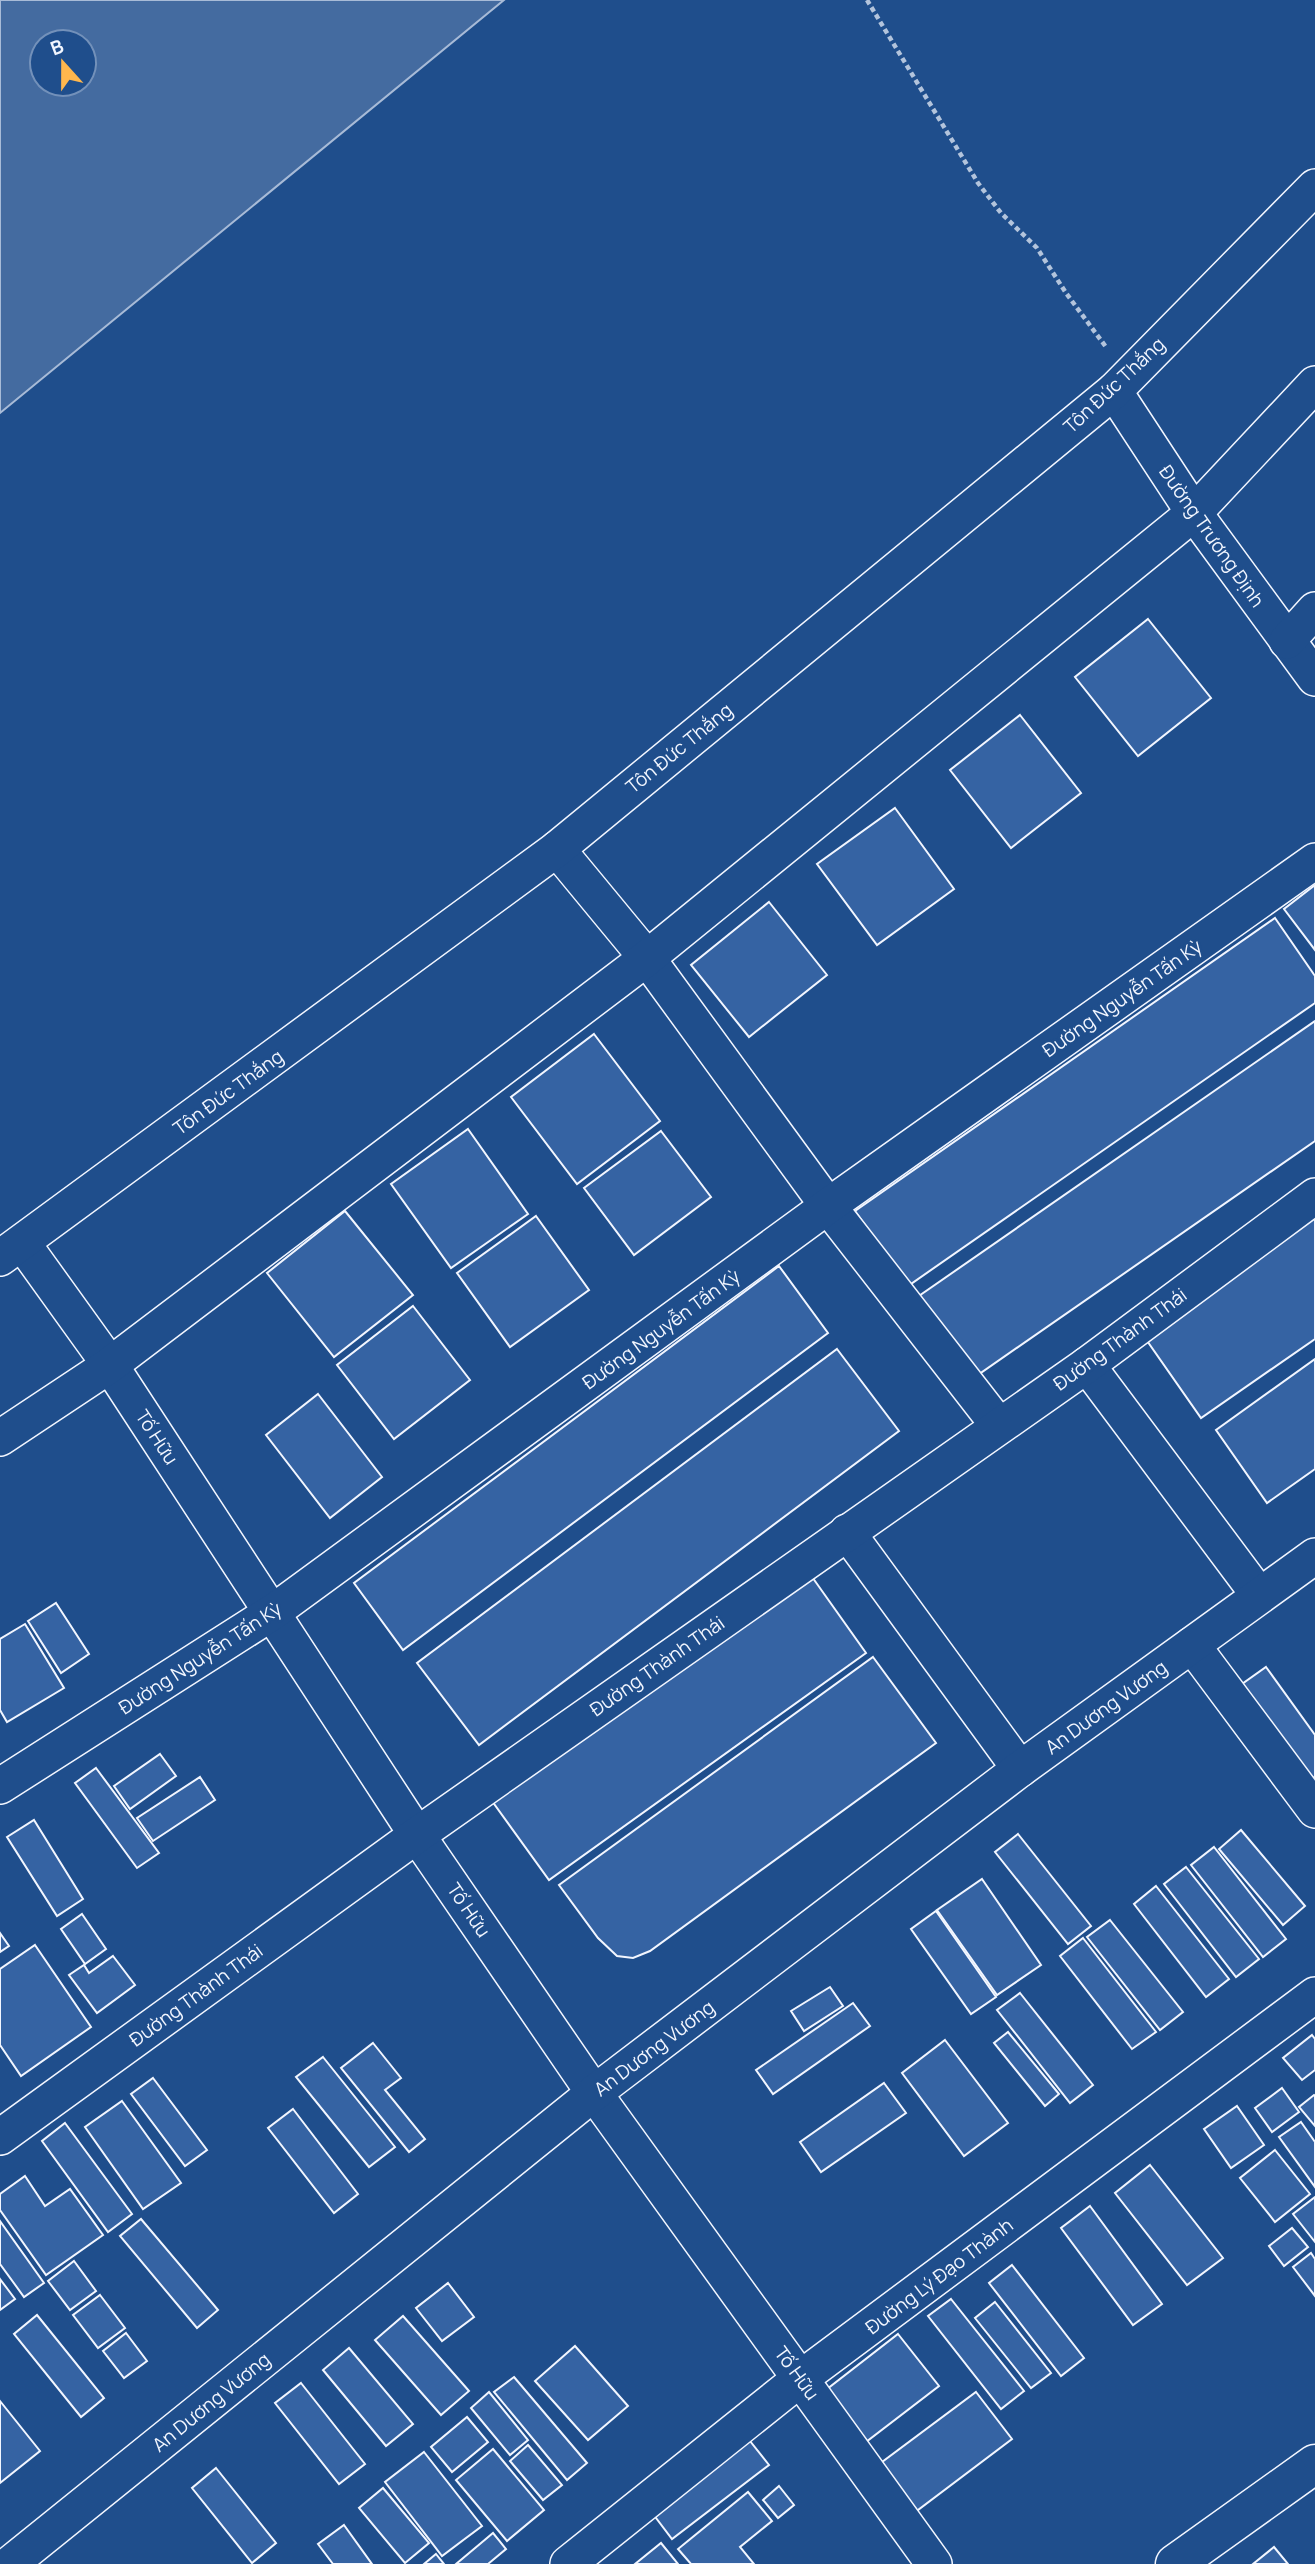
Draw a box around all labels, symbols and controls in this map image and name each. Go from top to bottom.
north arrow [28,28,98,98]
text: B [47,33,67,61]
street label: Tôn Đức Thắng [1058,331,1170,439]
street label: Đường Trương Định [1153,460,1271,612]
street label: Tôn Đức Thắng [620,697,738,799]
street label: Đường Nguyễn Tấn Kỳ [1037,933,1207,1063]
street label: Tôn Đức Thắng [168,1043,288,1141]
street label: Đường Nguyễn Tấn Kỳ [577,1263,745,1395]
street label: Đường Thành Thái [1048,1282,1192,1396]
street label: Tố Hữu [130,1405,184,1469]
street label: Đường Nguyễn Tấn Kỳ [114,1596,286,1720]
street label: Đường Thành Thái [584,1610,730,1722]
street label: An Dương Vương [1040,1654,1172,1760]
street label: Tố Hữu [441,1878,497,1942]
street label: Đường Thành Thái [124,1938,268,2052]
street label: An Dương Vương [588,1994,720,2102]
street label: Đường Lý Đạo Thành [860,2212,1018,2340]
street label: Tố Hữu [769,2341,825,2405]
street label: An Dương Vương [147,2346,275,2458]

